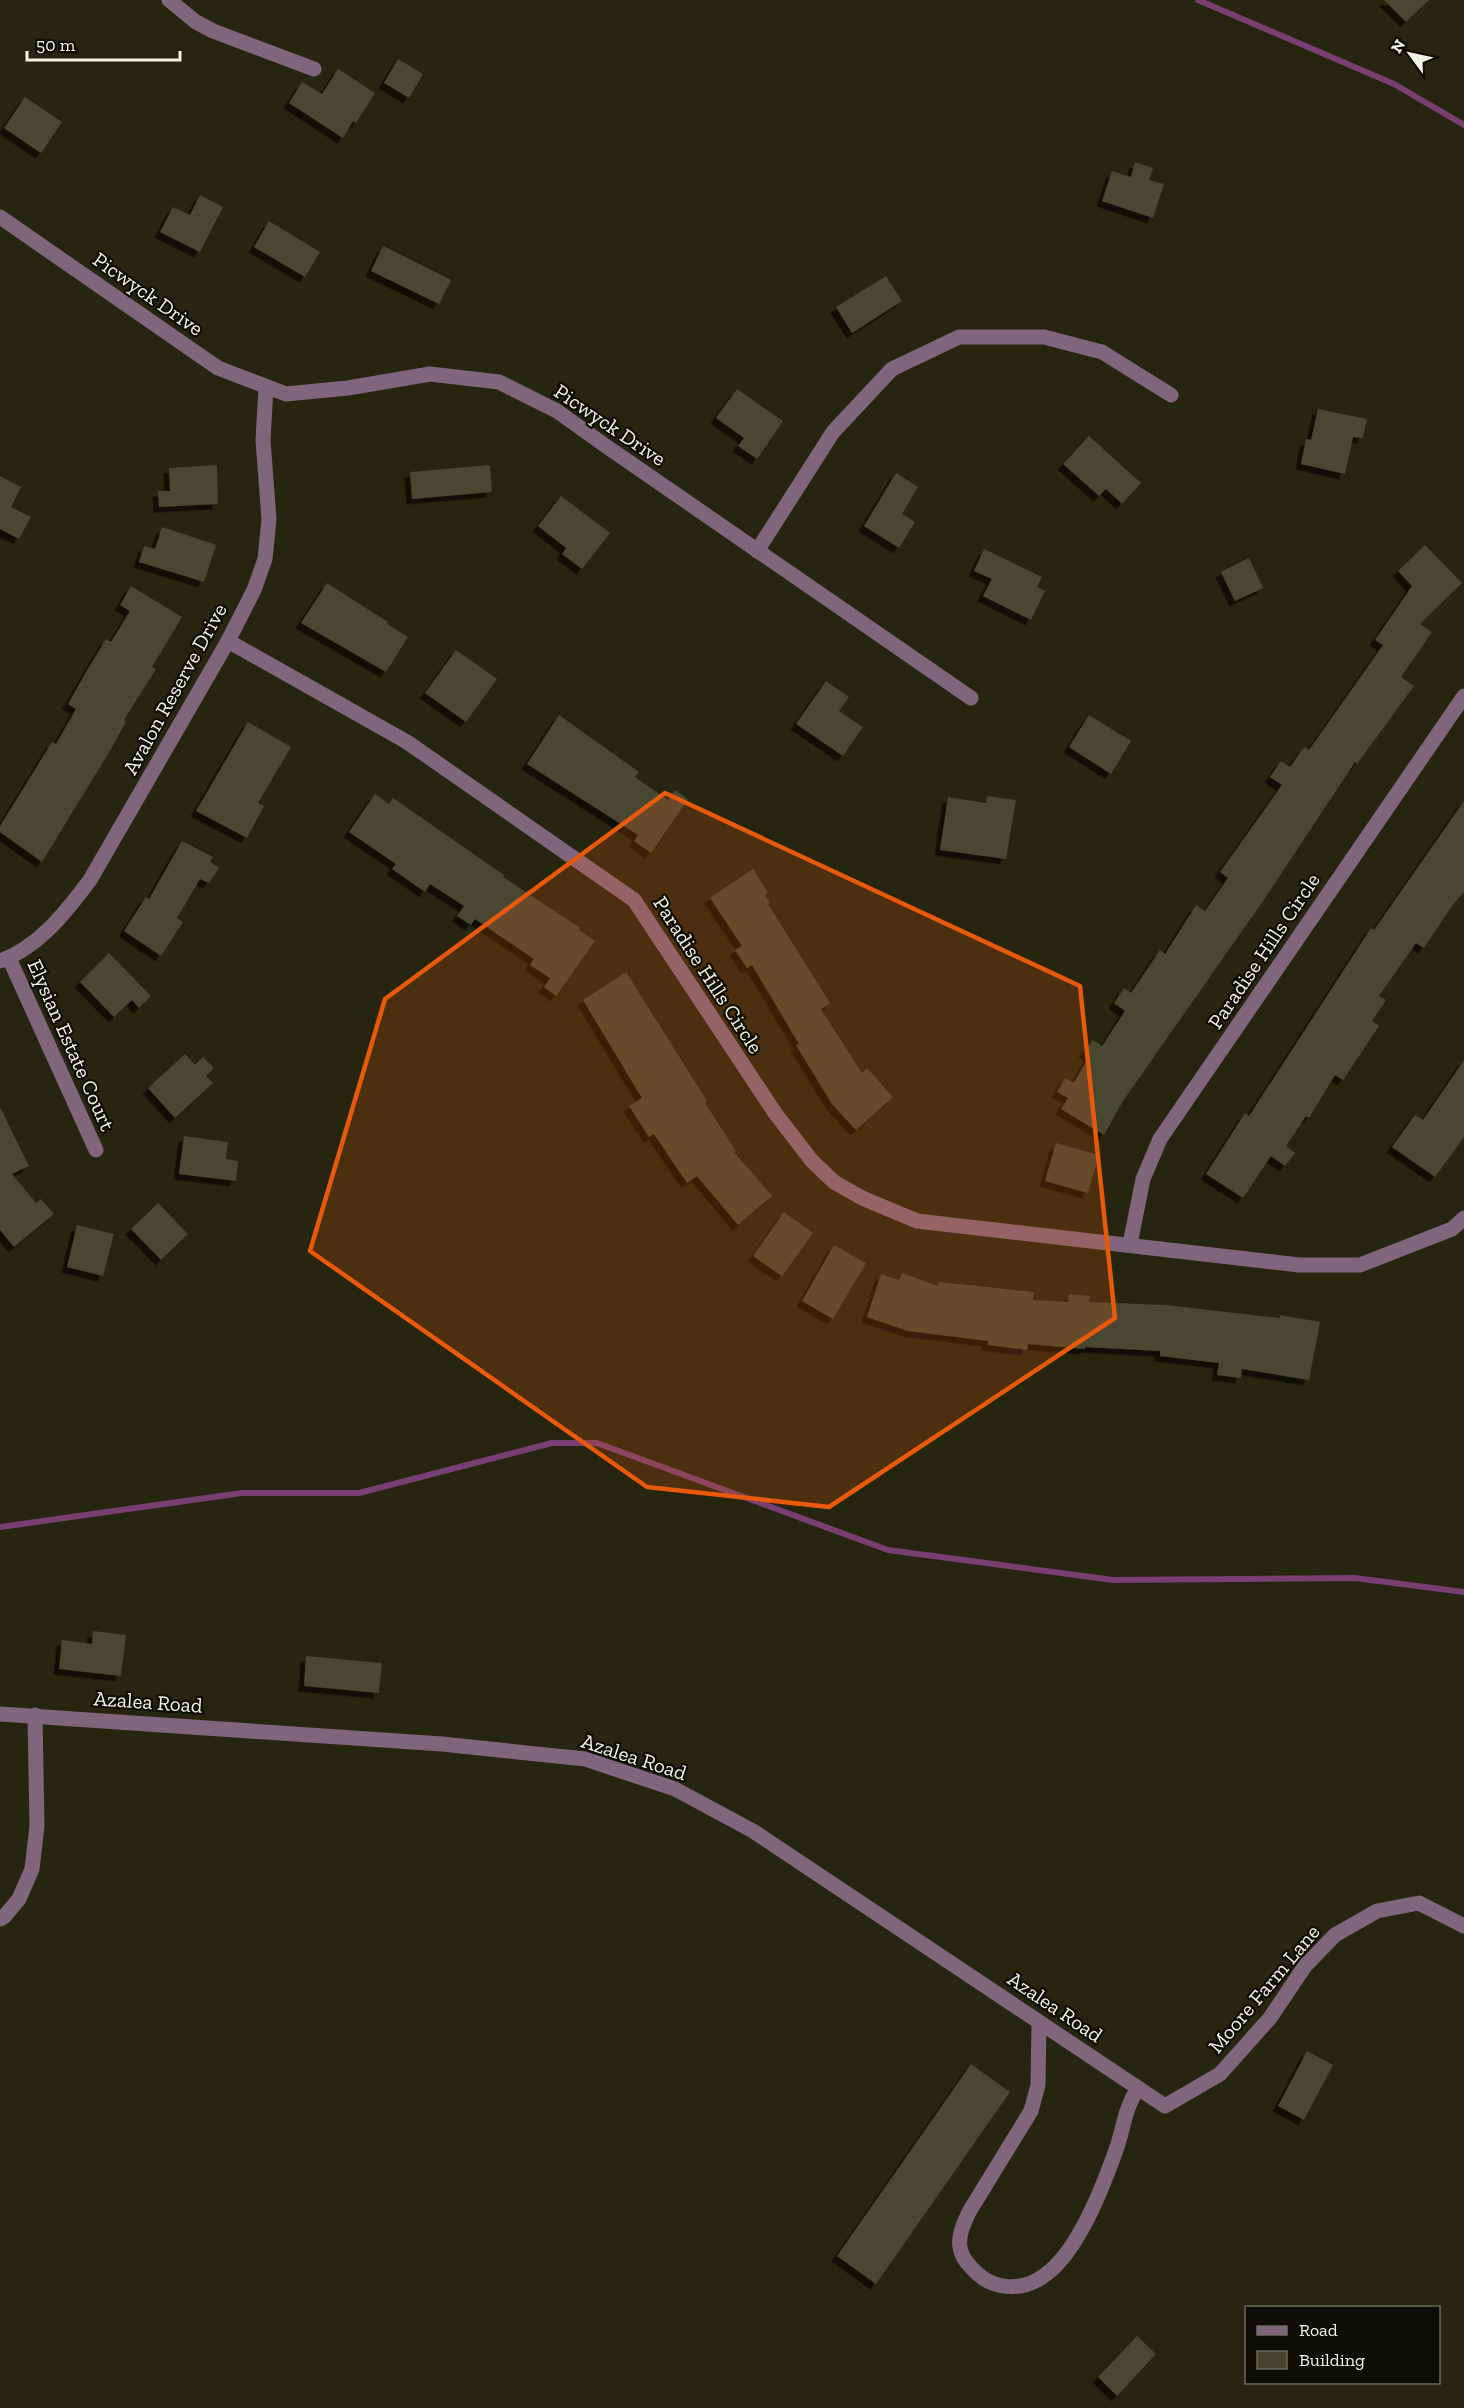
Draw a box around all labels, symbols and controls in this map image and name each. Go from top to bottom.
scale bar [27,24,180,62]
north arrow [1380,24,1440,84]
text: 50 m [36,34,76,56]
text: N [1387,36,1409,56]
street label: Picwyck Drive [88,246,208,341]
street label: Picwyck Drive [550,378,671,471]
street label: Avalon Reserve Drive [117,599,232,779]
street label: Paradise Hills Circle [1202,868,1325,1033]
street label: Paradise Hills Circle [648,891,769,1058]
street label: Elysian Estate Court [22,955,121,1134]
street label: Azalea Road [93,1685,204,1718]
street label: Azalea Road [578,1728,690,1785]
street label: Moore Farm Lane [1203,1919,1325,2058]
street label: Azalea Road [1003,1966,1108,2048]
legend [1245,2306,1440,2384]
text: Road [1299,2319,1338,2341]
text: Building [1299,2349,1365,2371]

